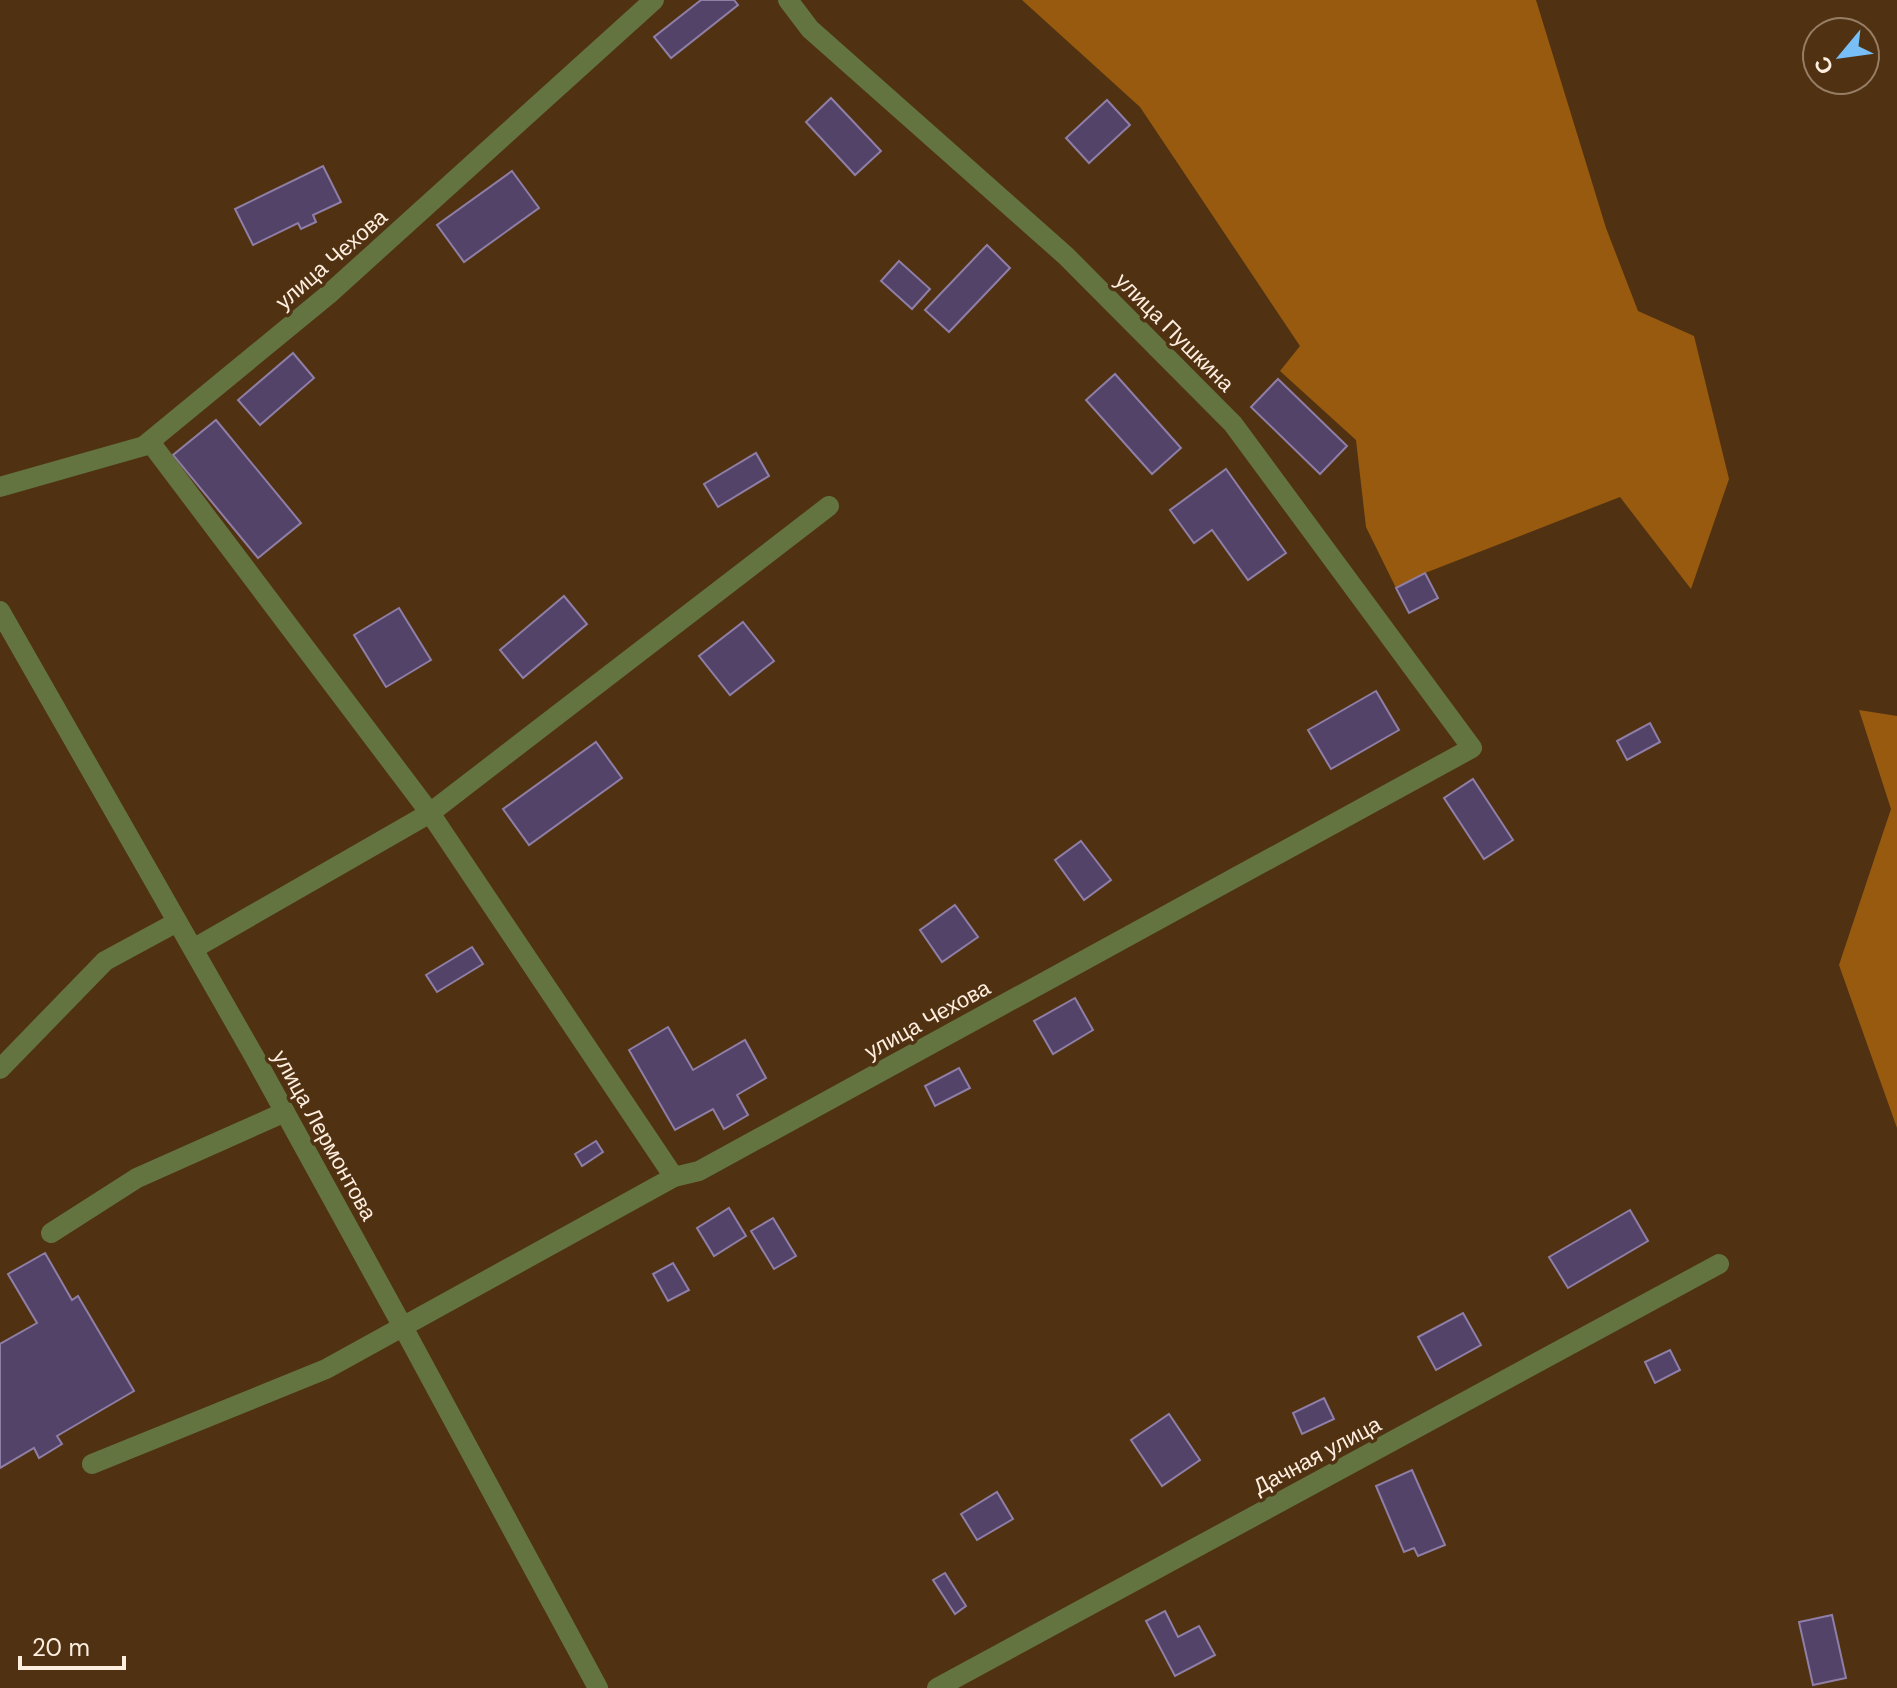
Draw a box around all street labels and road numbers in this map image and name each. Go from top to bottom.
street label: улица Чехова [269,202,394,316]
street label: улица Пушкина [1109,267,1241,399]
street label: улица Чехова [859,973,996,1066]
street label: улица Лермонтова [266,1045,384,1226]
street label: Дачная улица [1248,1409,1387,1501]

